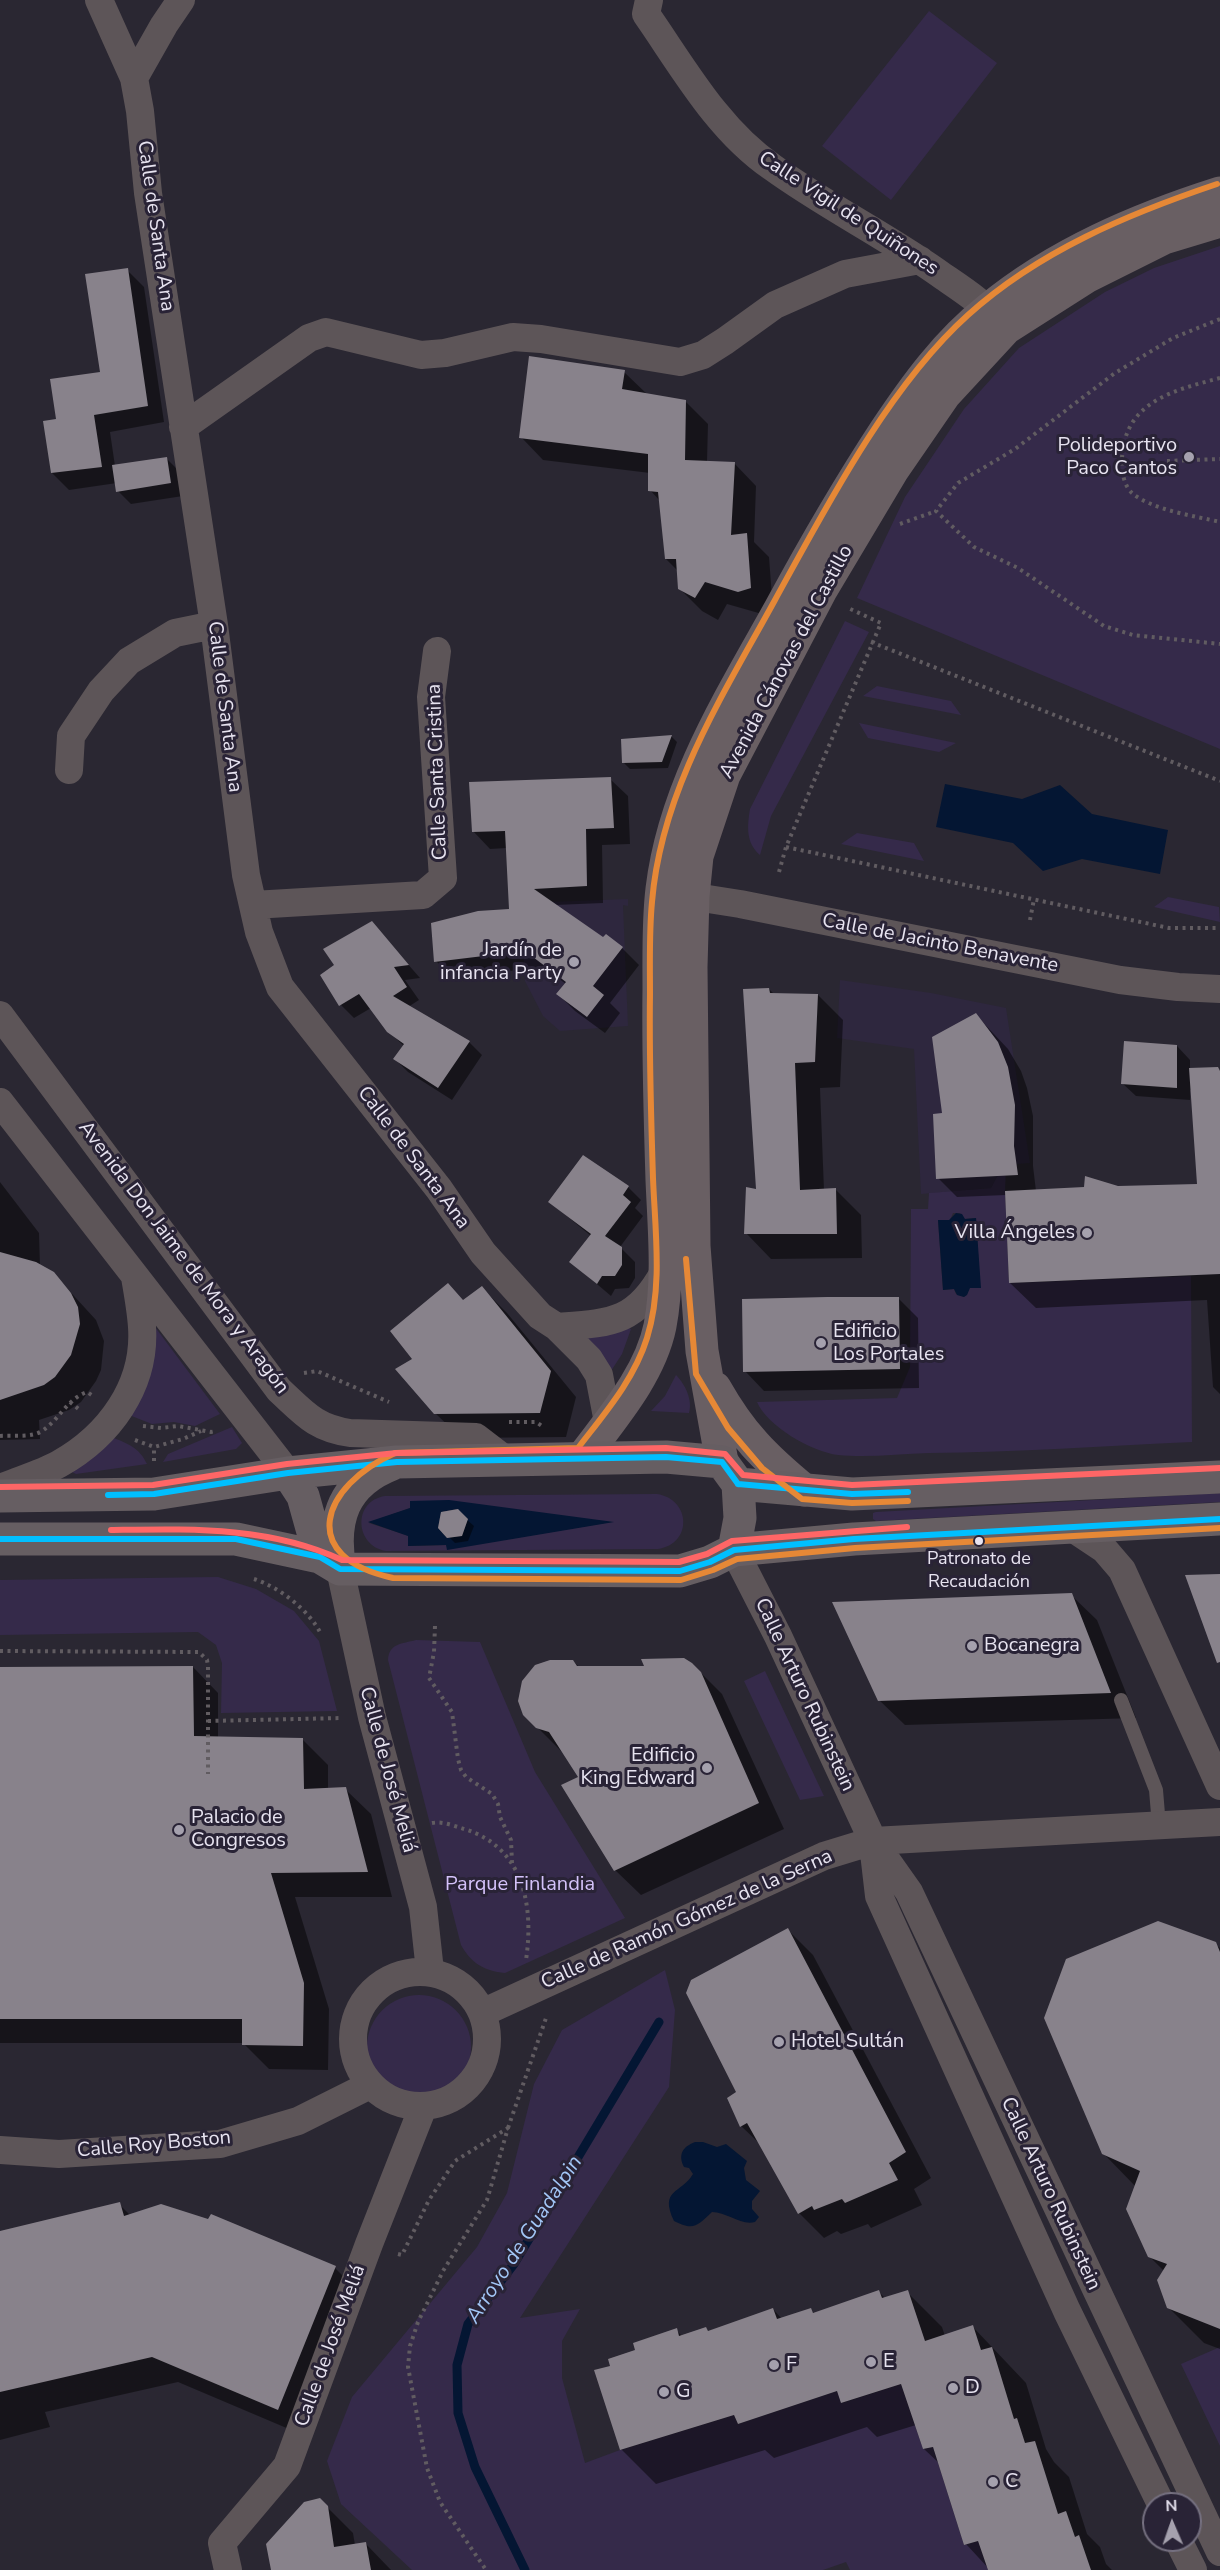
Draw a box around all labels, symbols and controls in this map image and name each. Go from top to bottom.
street label: Calle de Santa Ana [131,139,179,313]
street label: Calle Vigil de Quiñones [753,147,943,281]
place label: Polideportivo Paco Cantos [1057,434,1177,481]
marker: Polideportivo Paco Cantos [1182,450,1196,464]
street label: Avenida Cánovas del Castillo [715,541,859,783]
street label: Calle de Santa Ana [202,620,246,794]
street label: Calle Santa Cristina [423,683,453,861]
street label: Calle de Jacinto Benavente [820,909,1060,979]
place label: Jardín de infancia Party [440,939,562,986]
marker: Jardín de infancia Party [567,955,581,969]
street label: Calle de Santa Ana [352,1082,474,1234]
street label: Avenida Don Jaime de Mora y Aragón [72,1117,294,1399]
place label: Villa Ángeles [955,1221,1075,1245]
marker: Villa Ángeles [1080,1226,1094,1240]
place label: Edificio Los Portales [833,1320,944,1367]
marker: Edificio Los Portales [814,1336,828,1350]
marker: Patronato de Recaudación [973,1535,985,1547]
place label: Patronato de Recaudación [927,1549,1031,1592]
street label: Calle Arturo Rubinstein [749,1595,859,1795]
place label: Bocanegra [984,1634,1080,1658]
marker: Bocanegra [965,1639,979,1653]
street label: Calle de José Meliá [353,1685,421,1855]
place label: Edificio King Edward [580,1744,695,1791]
marker: Edificio King Edward [700,1761,714,1775]
place label: Palacio de Congresos [191,1806,286,1853]
marker: Palacio de Congresos [172,1823,186,1837]
street label: Calle de Ramón Gómez de la Serna [538,1845,836,1995]
park label: Parque Finlandia [445,1873,595,1897]
place label: Hotel Sultán [791,2030,904,2054]
marker: Hotel Sultán [772,2035,786,2049]
street label: Calle Arturo Rubinstein [995,2094,1105,2294]
street label: Calle Roy Boston [76,2126,232,2164]
water label: Arroyo de Guadalpin [461,2151,589,2329]
street label: Calle de José Meliá [291,2262,371,2430]
place label: E [883,2350,895,2374]
place label: F [786,2353,797,2377]
marker: E [864,2355,878,2369]
marker: F [767,2358,781,2372]
place label: D [965,2376,980,2400]
place label: G [676,2380,691,2404]
marker: D [946,2381,960,2395]
marker: G [657,2385,671,2399]
place label: C [1005,2470,1018,2494]
marker: C [986,2475,1000,2489]
north arrow [1142,2492,1202,2552]
text: N [1165,2495,1178,2517]

